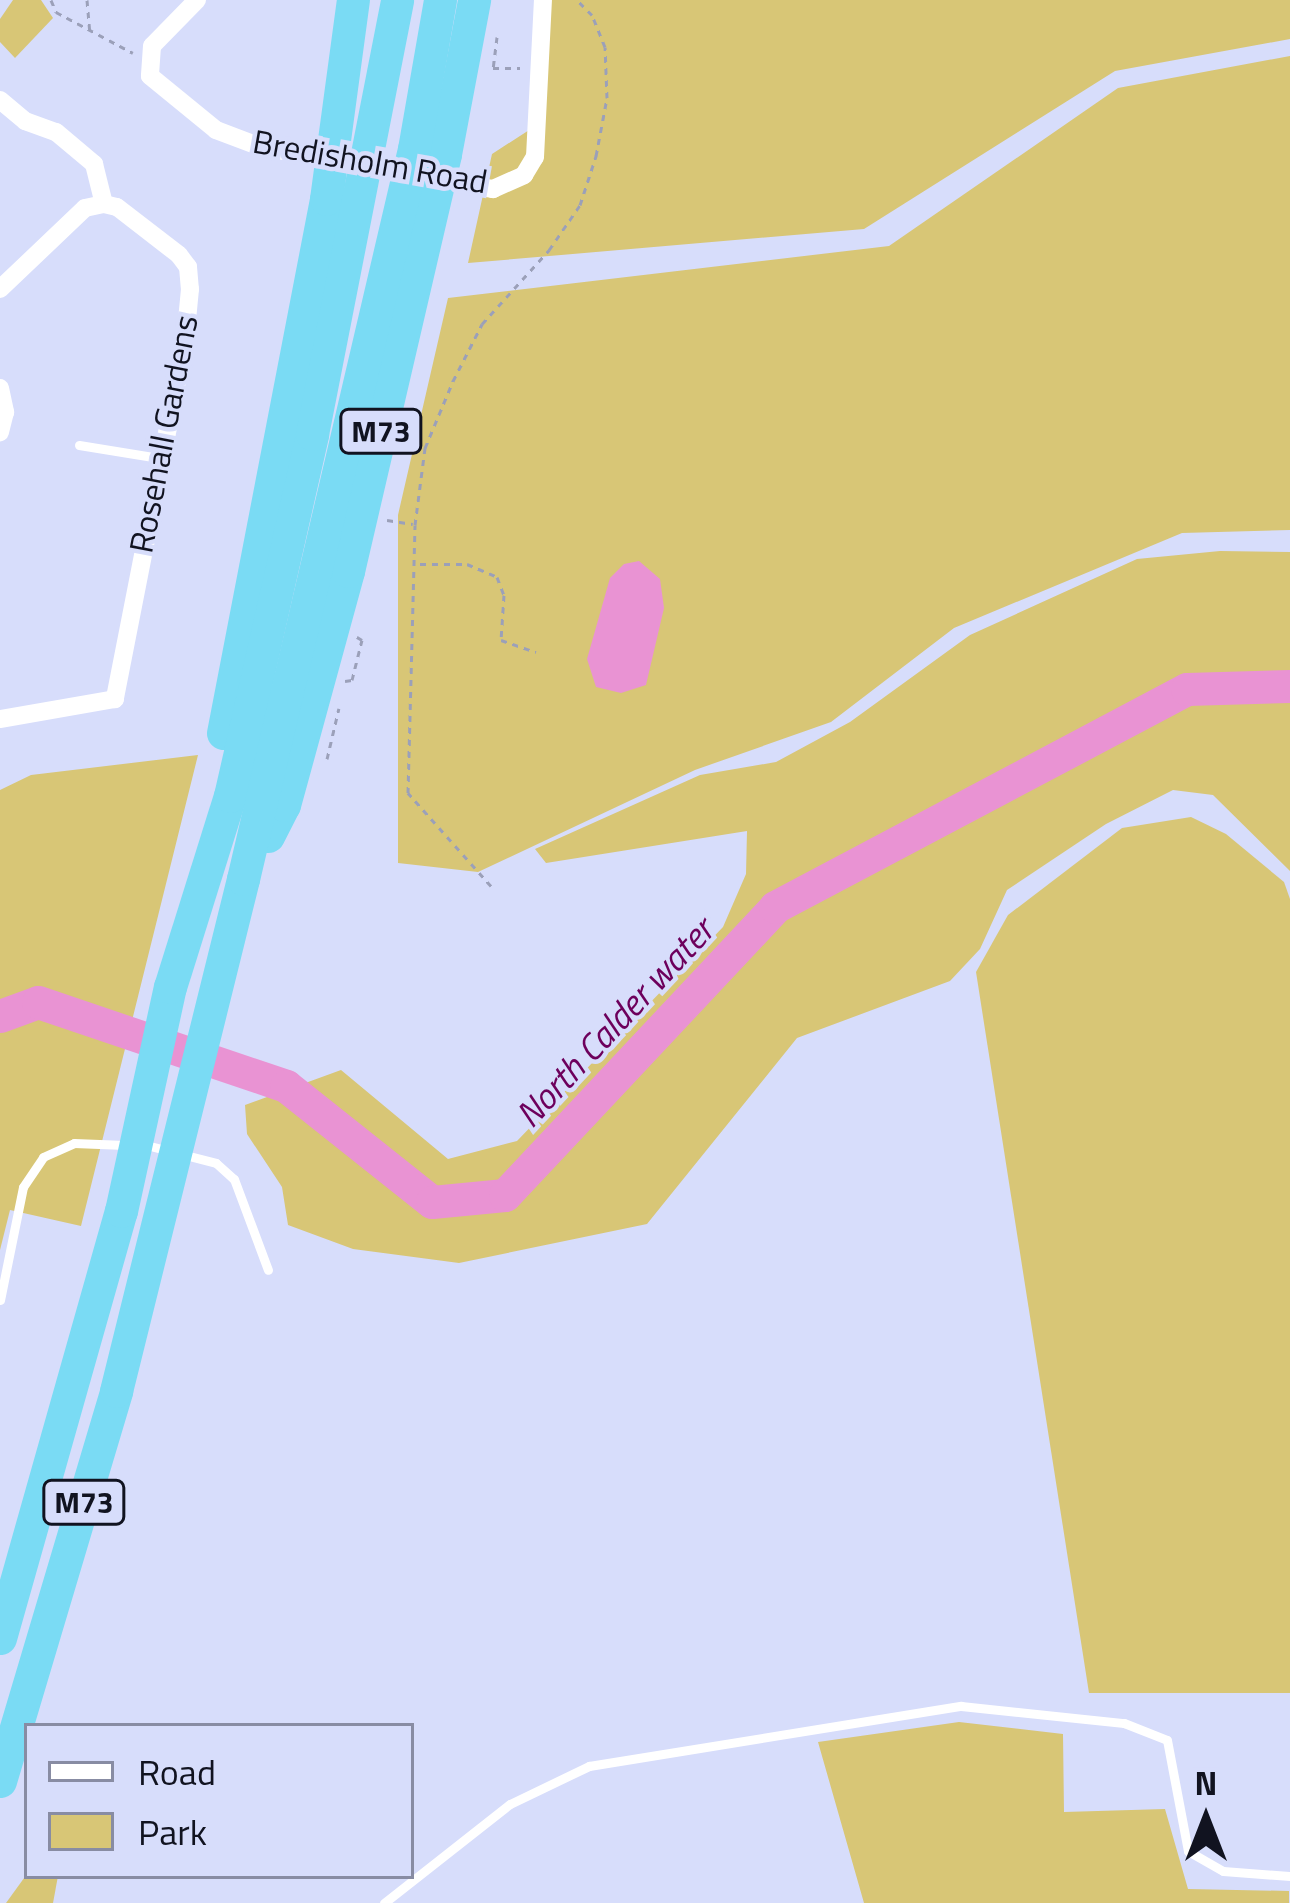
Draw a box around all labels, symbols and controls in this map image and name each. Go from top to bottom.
street label: Bredisholm Road [250,122,490,202]
street label: Rosehall Gardens [122,312,206,556]
road number: M73 [339,407,423,455]
water label: North Calder water [506,909,722,1135]
road number: M73 [42,1478,126,1526]
legend [24,1723,414,1879]
text: Road [138,1744,216,1799]
text: N [1195,1758,1217,1808]
north arrow [1146,1759,1266,1879]
text: Park [138,1804,207,1859]

